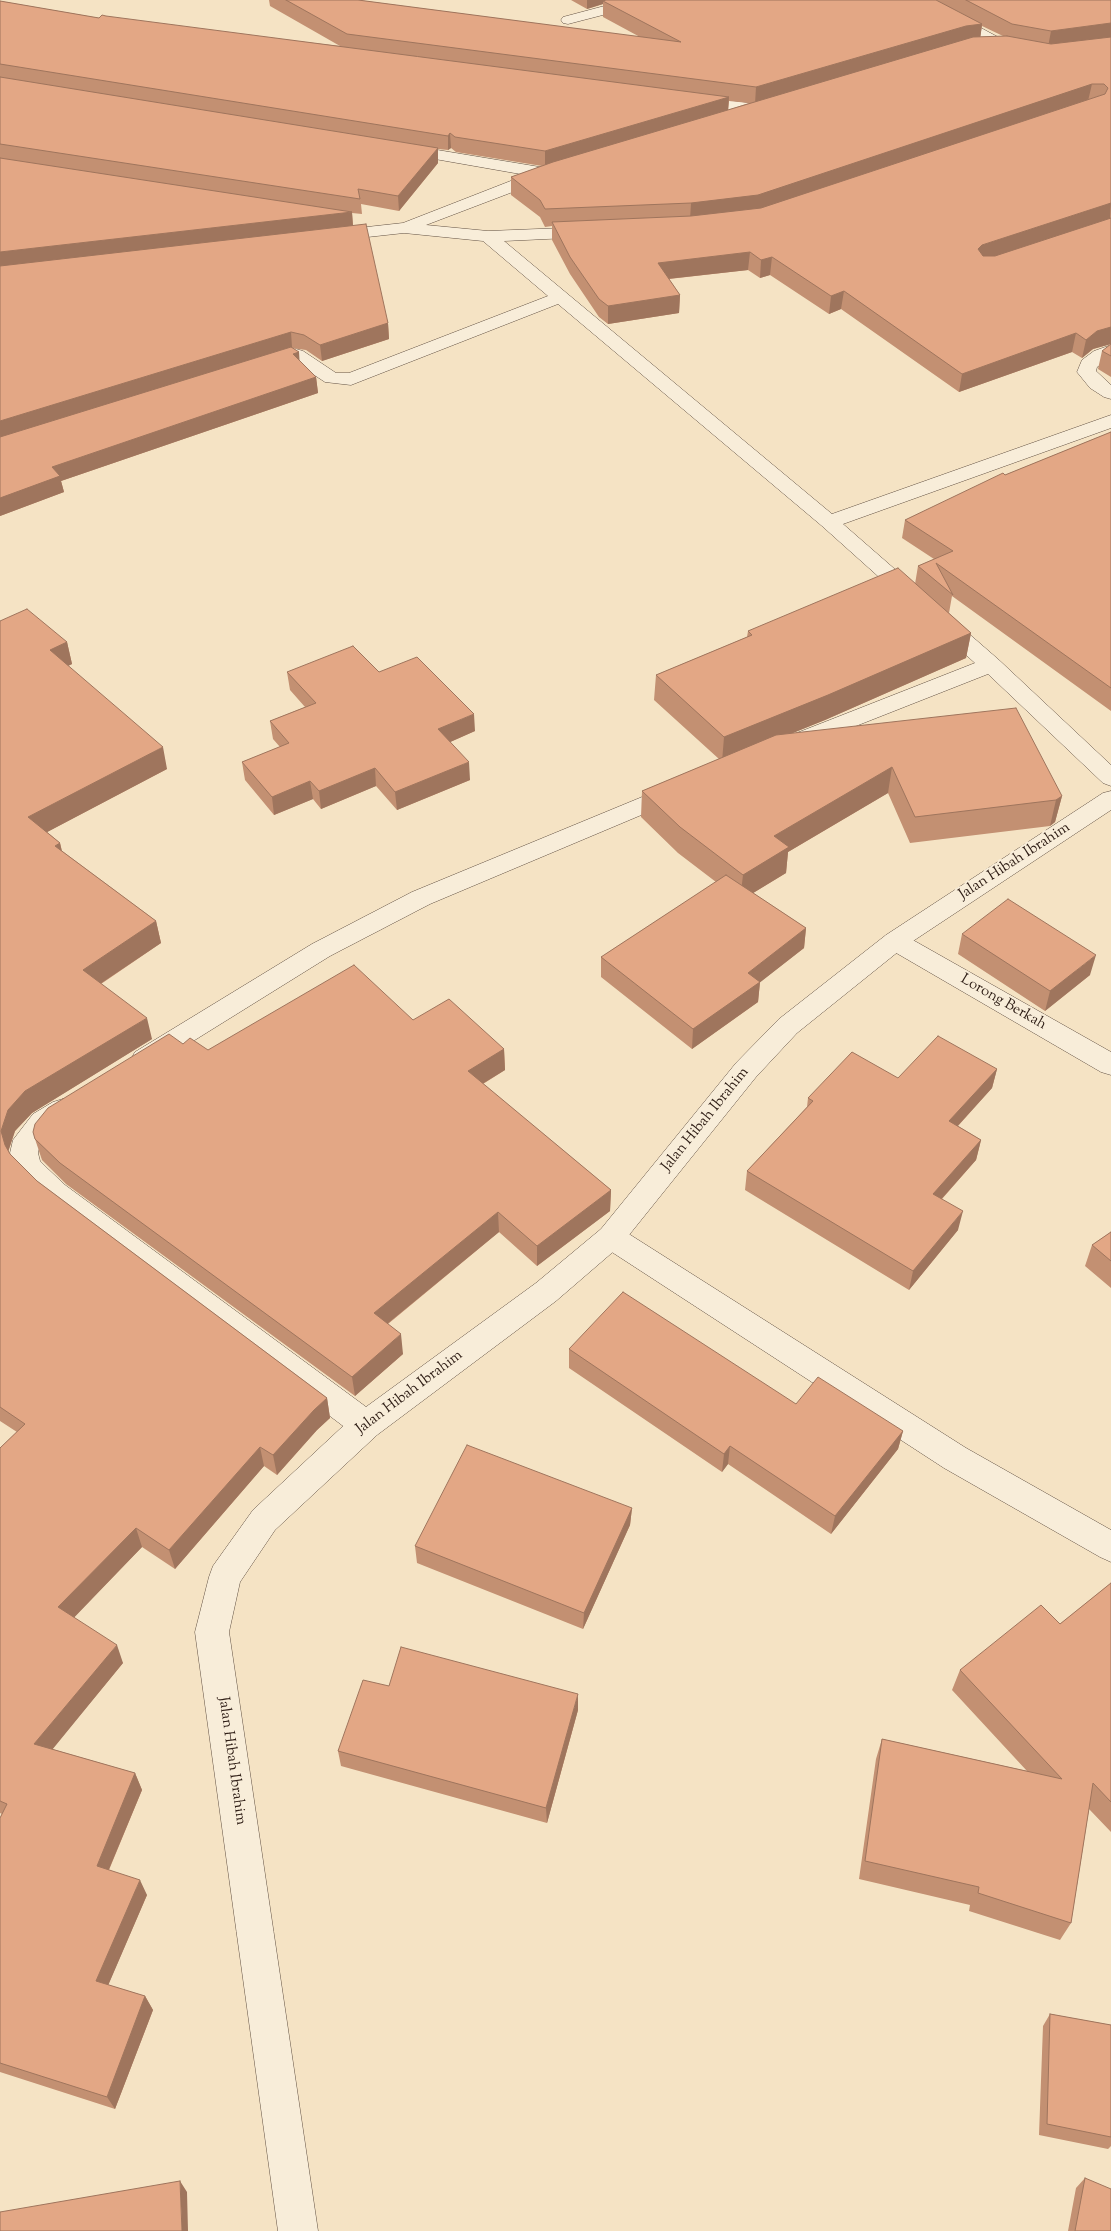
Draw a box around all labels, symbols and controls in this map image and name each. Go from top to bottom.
street label: Jalan Hibah Ibrahim [956,819,1074,905]
street label: Lorong Berkah [957,971,1049,1035]
street label: Jalan Hibah Ibrahim [658,1064,754,1176]
street label: Jalan Hibah Ibrahim [353,1347,467,1439]
street label: Jalan Hibah Ibrahim [213,1696,249,1826]

